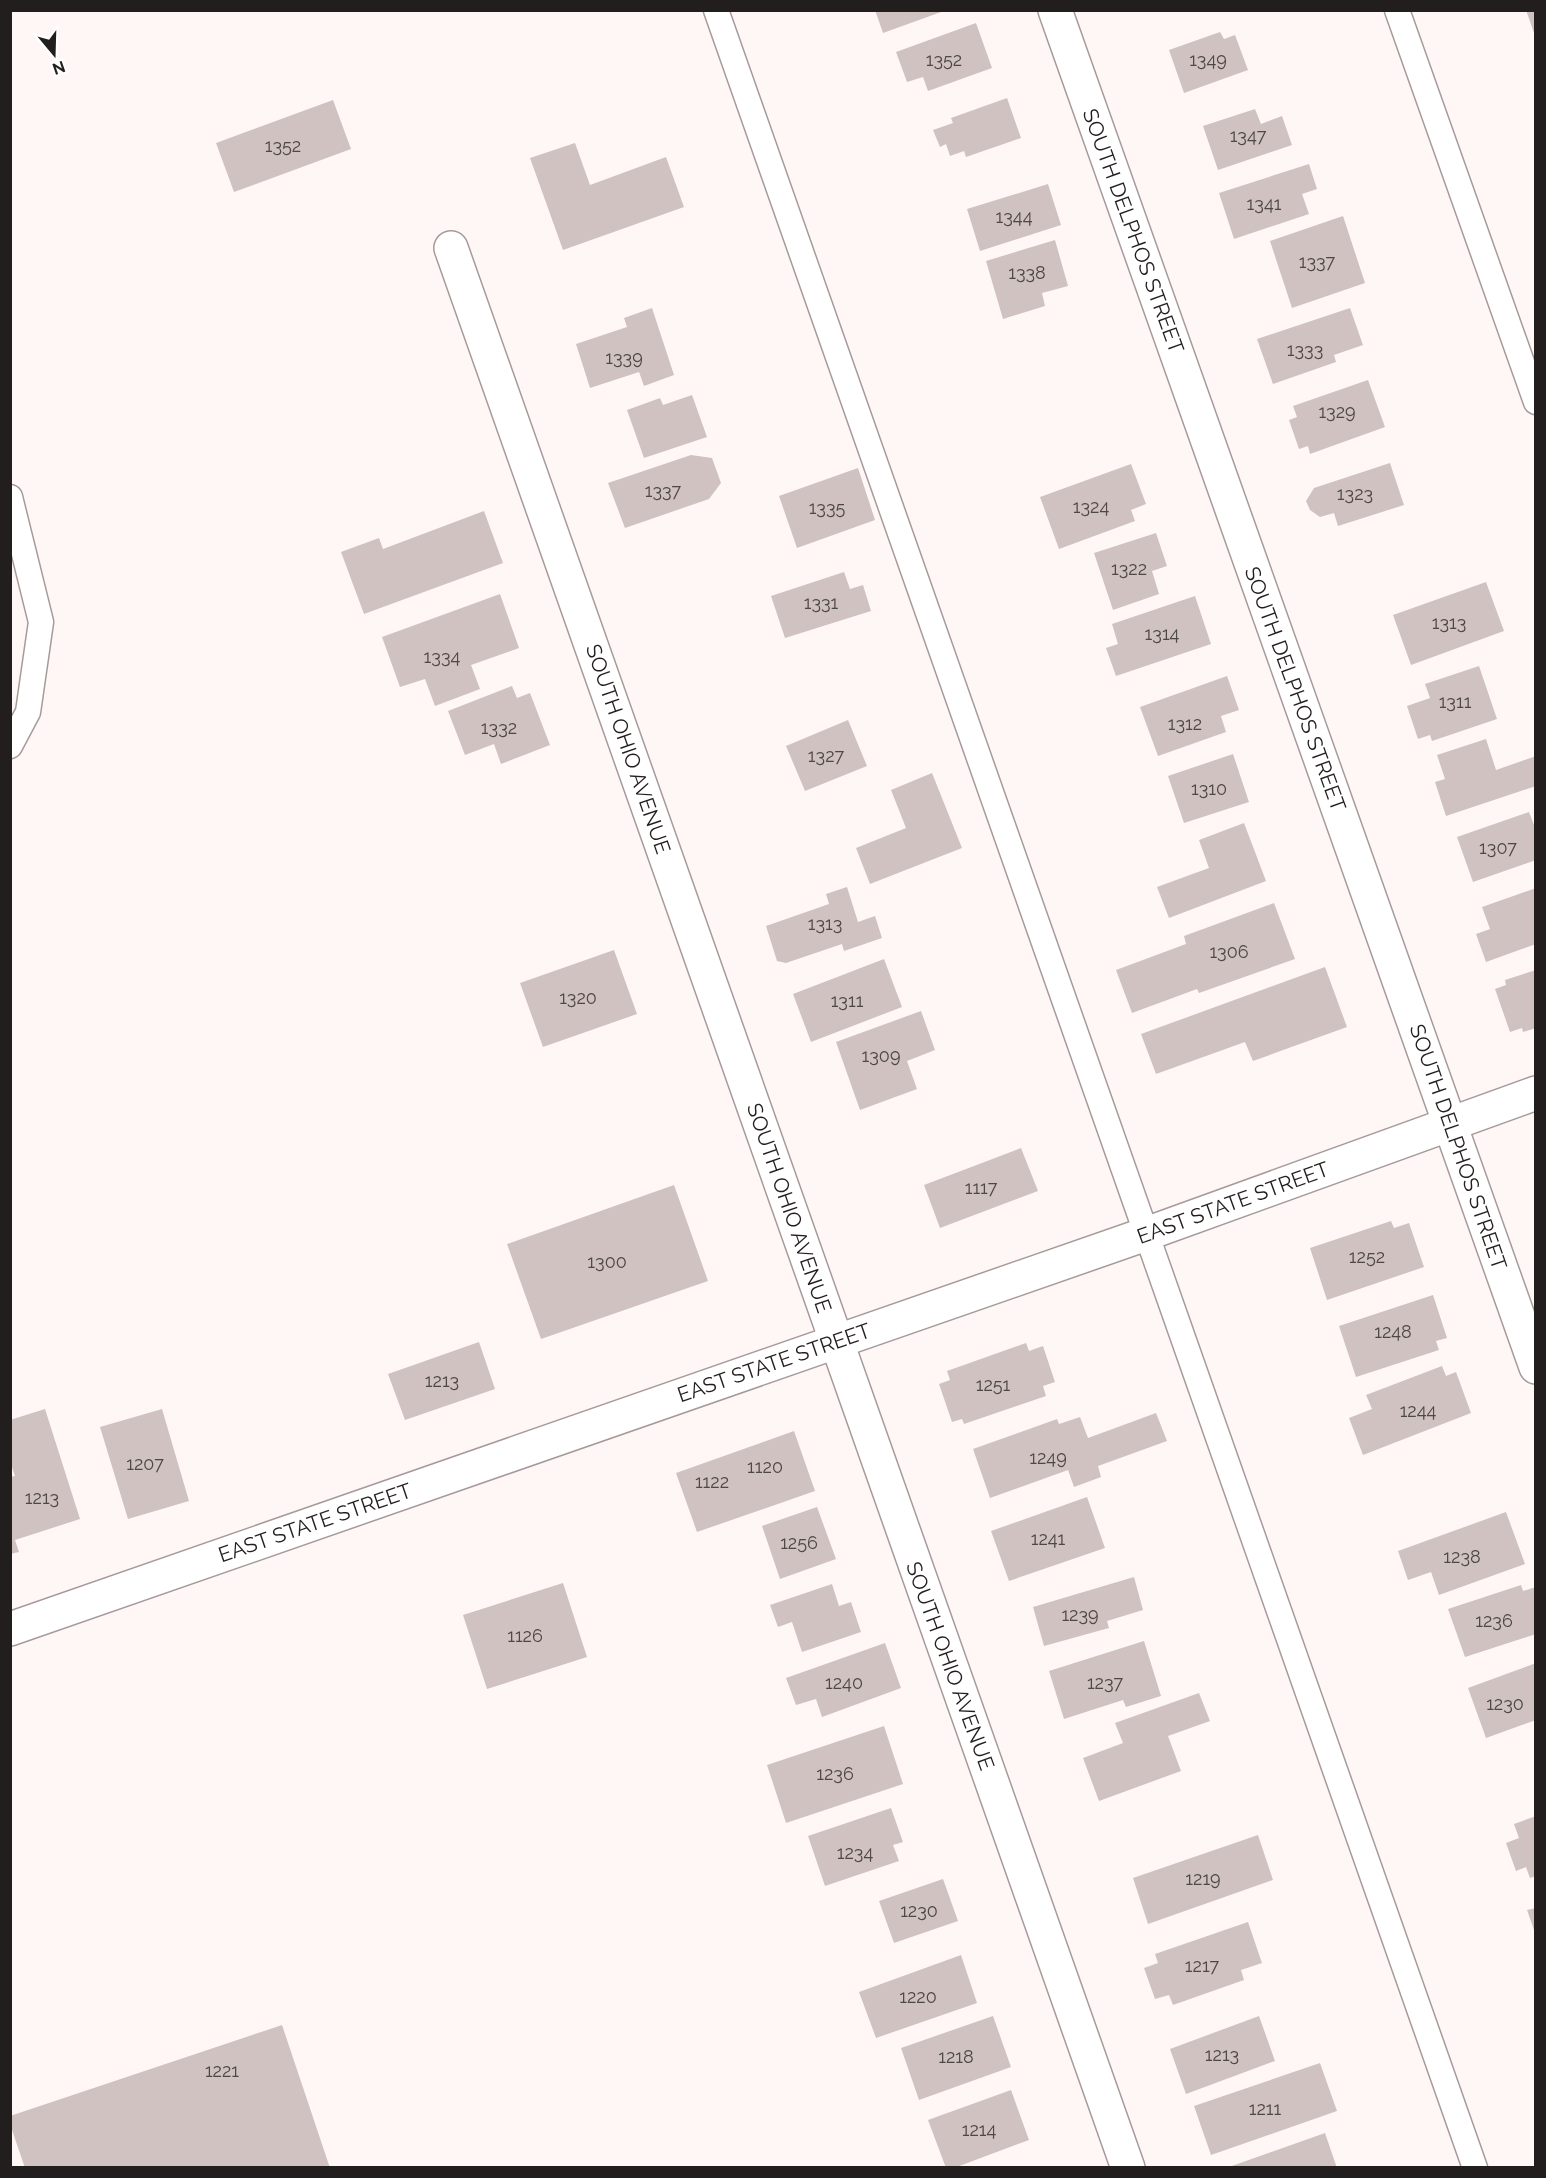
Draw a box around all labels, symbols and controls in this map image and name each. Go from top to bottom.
north arrow [24,24,84,84]
house number: 1352 [926,49,962,70]
house number: 1349 [1189,49,1227,70]
text: N [50,57,68,79]
street label: SOUTH DELPHOS STREET [1078,105,1189,357]
house number: 1347 [1230,125,1267,146]
house number: 1352 [265,135,301,156]
house number: 1341 [1247,193,1282,214]
house number: 1344 [996,206,1033,227]
house number: 1337 [1299,251,1336,272]
house number: 1338 [1008,262,1046,283]
house number: 1333 [1287,339,1323,360]
house number: 1339 [605,347,643,368]
house number: 1329 [1318,401,1356,422]
house number: 1337 [645,480,682,501]
house number: 1323 [1337,483,1373,504]
house number: 1324 [1073,496,1109,517]
house number: 1335 [809,497,846,518]
house number: 1322 [1111,558,1147,579]
street label: SOUTH DELPHOS STREET [1240,563,1351,815]
house number: 1331 [804,592,839,613]
house number: 1313 [1432,612,1466,633]
house number: 1314 [1145,623,1180,644]
street label: SOUTH OHIO AVENUE [581,641,676,857]
house number: 1334 [424,646,461,667]
house number: 1311 [1439,691,1472,712]
house number: 1312 [1168,713,1202,734]
house number: 1332 [481,717,517,738]
house number: 1327 [808,745,845,766]
house number: 1310 [1191,778,1227,799]
house number: 1307 [1479,837,1517,858]
house number: 1313 [808,913,842,934]
house number: 1306 [1209,941,1249,962]
house number: 1320 [559,987,597,1008]
house number: 1311 [831,990,864,1011]
street label: SOUTH DELPHOS STREET [1405,1021,1512,1273]
house number: 1309 [862,1045,900,1066]
street label: SOUTH OHIO AVENUE [742,1100,837,1316]
street label: EAST STATE STREET [1133,1156,1332,1249]
house number: 1117 [965,1177,998,1198]
house number: 1252 [1349,1246,1385,1267]
house number: 1300 [587,1251,627,1272]
street label: EAST STATE STREET [674,1318,874,1407]
house number: 1248 [1374,1321,1412,1342]
house number: 1213 [425,1370,459,1391]
house number: 1251 [976,1374,1011,1395]
house number: 1244 [1400,1400,1437,1421]
house number: 1249 [1029,1447,1067,1468]
house number: 1207 [126,1453,164,1474]
house number: 1120 [747,1456,783,1477]
house number: 1122 [695,1471,729,1492]
street label: EAST STATE STREET [215,1478,415,1567]
house number: 1213 [25,1487,59,1508]
house number: 1241 [1031,1528,1066,1549]
house number: 1256 [780,1532,818,1553]
house number: 1238 [1443,1546,1481,1567]
street label: SOUTH OHIO AVENUE [901,1558,1000,1773]
house number: 1239 [1061,1604,1099,1625]
house number: 1236 [1475,1610,1513,1631]
house number: 1126 [507,1625,543,1646]
house number: 1240 [825,1672,863,1693]
house number: 1237 [1087,1672,1123,1693]
house number: 1230 [1486,1693,1524,1714]
house number: 1236 [816,1763,854,1784]
house number: 1234 [837,1842,873,1863]
house number: 1219 [1185,1868,1221,1889]
house number: 1230 [900,1900,938,1921]
house number: 1217 [1185,1955,1220,1976]
house number: 1220 [899,1986,937,2007]
house number: 1213 [1205,2044,1239,2065]
house number: 1218 [938,2046,974,2067]
house number: 1221 [205,2060,239,2081]
house number: 1211 [1249,2098,1282,2119]
house number: 1214 [962,2119,996,2140]

